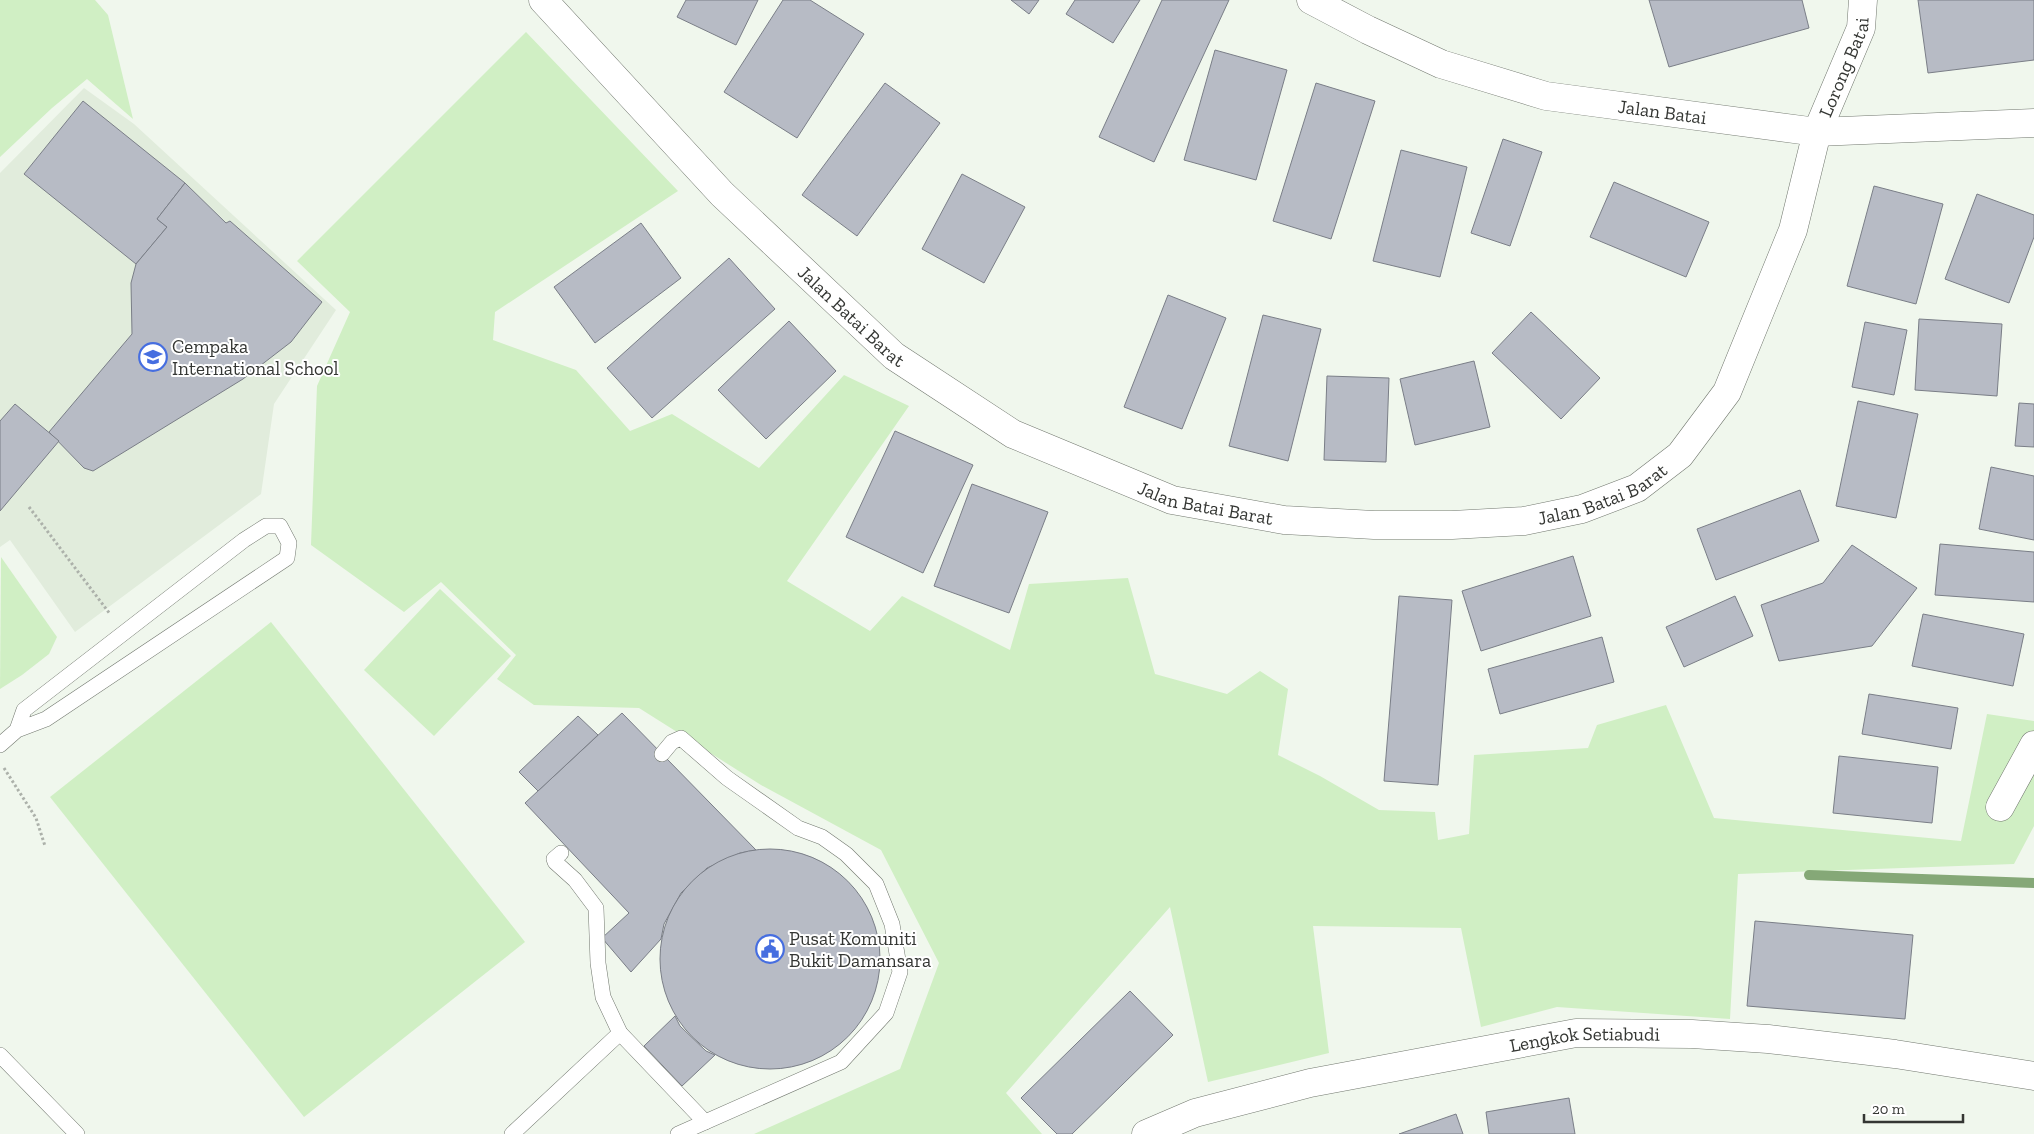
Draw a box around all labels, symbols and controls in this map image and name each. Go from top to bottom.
street label: Lorong Batai [1813,17,1873,120]
street label: Jalan Batai [1617,94,1708,129]
street label: Jalan Batai Barat [793,260,909,372]
place label: Cempaka International School [172,335,339,380]
school or university icon: Cempaka International School [138,342,168,372]
street label: Jalan Batai Barat [1536,458,1671,529]
street label: Jalan Batai Barat [1134,476,1275,529]
place label: Pusat Komuniti Bukit Damansara [789,927,931,972]
public building icon: Pusat Komuniti Bukit Damansara [755,934,785,964]
street label: Lengkok Setiabudi [1508,1021,1660,1057]
scale bar [1864,1092,1963,1124]
text: 20 m [1872,1100,1905,1118]

